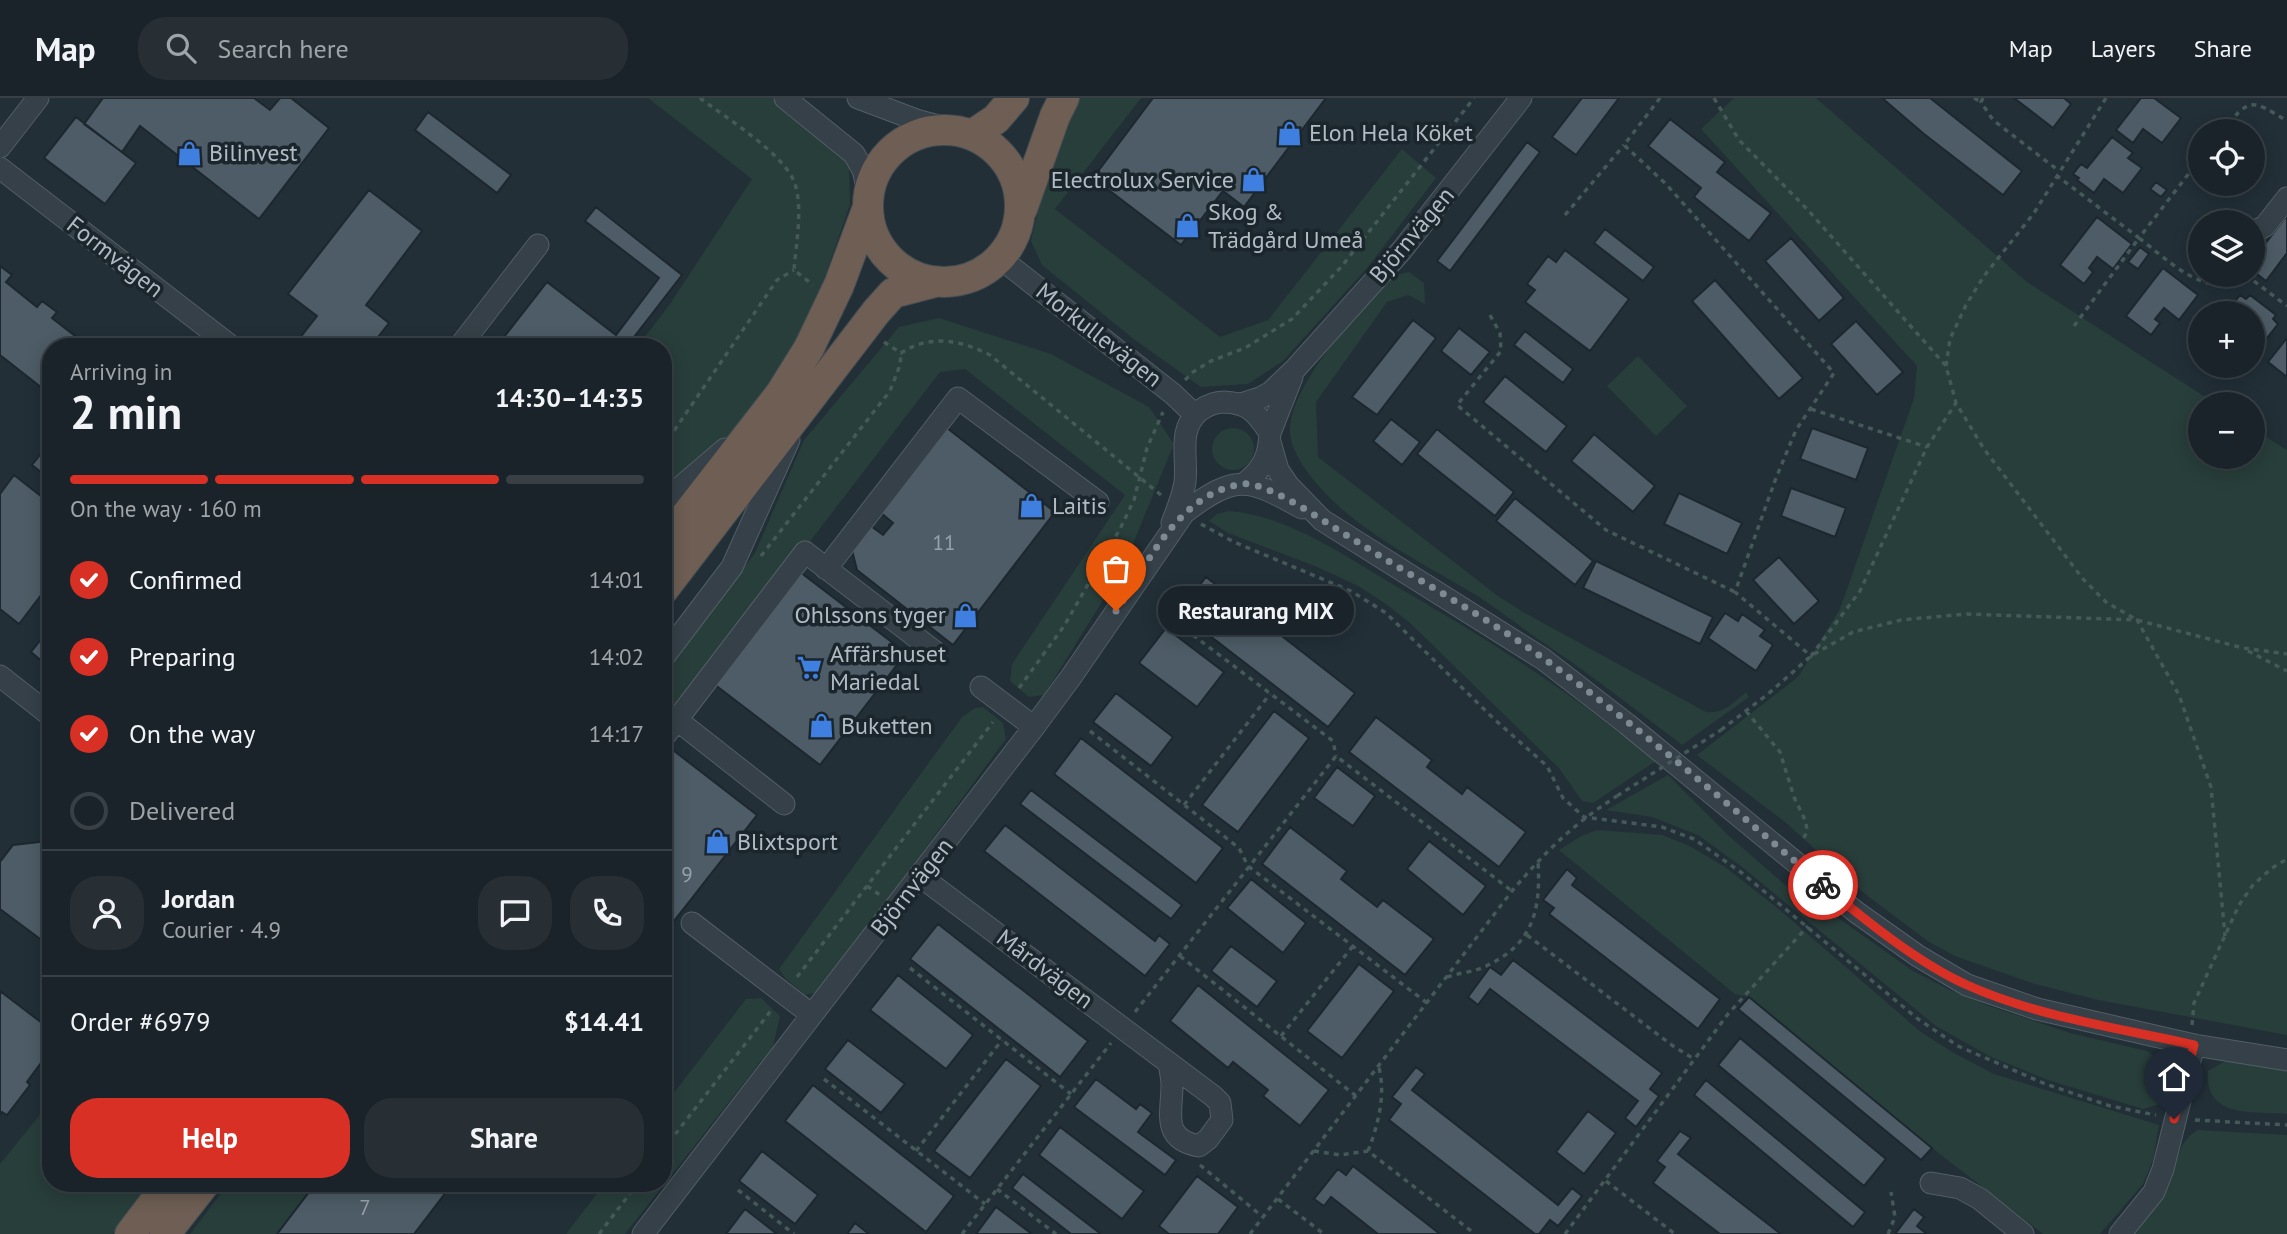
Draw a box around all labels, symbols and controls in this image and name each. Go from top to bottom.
search box [138,17,628,80]
text: Map [35,27,96,70]
icon: search [162,29,200,67]
text: Search here [218,32,349,65]
text: Map [2009,33,2053,64]
text: Layers [2091,33,2156,64]
text: Share [2194,33,2252,64]
place label: Elon Hela Köket [1309,117,1473,148]
shop icon: Elon Hela Köket [1275,119,1303,147]
map controls [2188,119,2265,469]
button: locate [2188,119,2265,196]
place label: Bilinvest [209,137,298,168]
shop icon: Bilinvest [175,139,203,167]
place label: Electrolux Service [1051,164,1234,195]
shop icon: Electrolux Service [1240,166,1268,194]
street label: Björnvägen [1362,180,1461,289]
place label: Skog & Trädgård Umeå [1208,196,1363,255]
street label: Formvägen [61,209,170,304]
button: layers [2188,210,2265,287]
shop icon: Skog & Trädgård Umeå [1174,212,1202,240]
street label: Morkullevägen [1030,276,1169,394]
button: + [2188,301,2265,378]
text: Arriving in [70,357,172,386]
text: 14:30–14:35 [495,381,644,414]
text: 2 min [70,382,182,442]
button: − [2188,392,2265,469]
place label: Laitis [1052,490,1107,521]
shop icon: Laitis [1018,492,1046,520]
text: On the way · 160 m [70,494,262,523]
house number: 11 [933,529,955,556]
pin [1086,539,1146,611]
icon: bag [1097,550,1135,588]
icon: check [70,561,108,599]
text: Confirmed [129,563,242,596]
text: 14:01 [589,565,644,594]
callout: Restaurang MIX [1158,587,1354,636]
text: Restaurang MIX [1178,596,1334,625]
place label: Ohlssons tyger [794,599,946,630]
shop icon: Ohlssons tyger [952,601,980,629]
icon: check [70,638,108,676]
place label: Affärshuset Mariedal [830,638,946,697]
text: Preparing [129,640,236,673]
text: 14:02 [589,642,644,671]
supermarket icon: Affärshuset Mariedal [796,654,824,682]
place label: Buketten [841,710,933,741]
shop icon: Buketten [807,712,835,740]
icon: check [70,715,108,753]
text: On the way [129,717,255,750]
text: 14:17 [589,719,644,748]
text: Delivered [129,794,235,827]
place label: Blixtsport [737,826,838,857]
shop icon: Blixtsport [703,828,731,856]
street label: Björnvägen [864,831,960,942]
courier [1788,850,1858,920]
house number: 9 [681,861,693,888]
icon: bike [1804,866,1842,904]
button: person [70,876,144,950]
button: chat [478,876,552,950]
button: phone [570,876,644,950]
text: Jordan [162,882,235,915]
text: Courier · 4.9 [162,915,281,944]
street label: Mårdvägen [991,922,1100,1015]
text: Order #6979 [70,1005,210,1038]
text: $14.41 [564,1005,644,1038]
pin [2144,1047,2204,1119]
icon: home [2155,1058,2193,1096]
button: Help [70,1098,350,1178]
button: Share [364,1098,644,1178]
house number: 7 [359,1194,371,1221]

